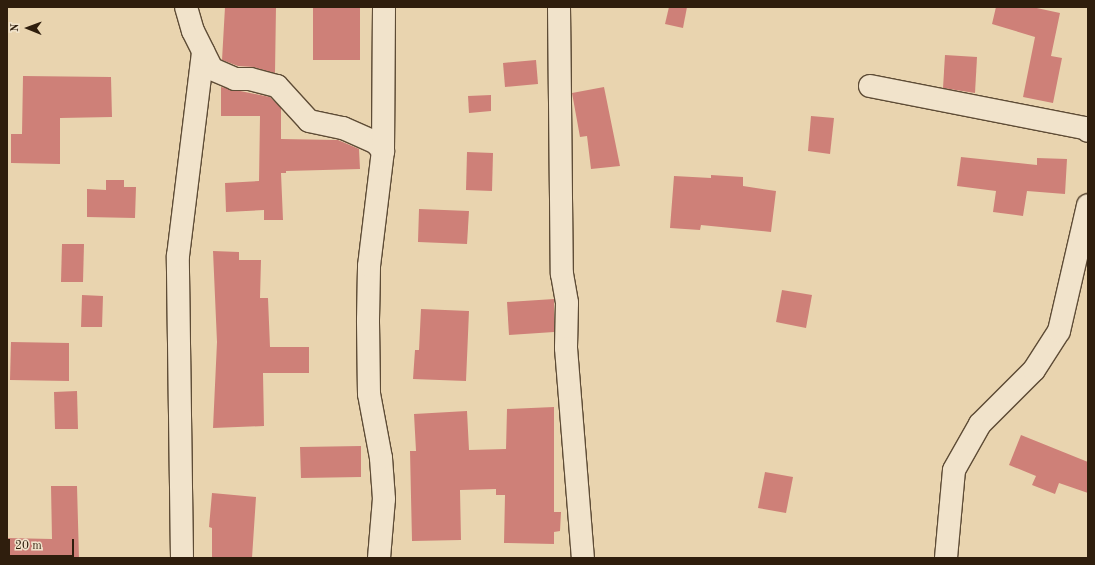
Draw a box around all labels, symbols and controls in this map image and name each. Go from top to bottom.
north arrow [8,8,48,48]
text: N [10,23,21,32]
scale bar [10,531,76,557]
text: 20 m [15,540,42,552]

